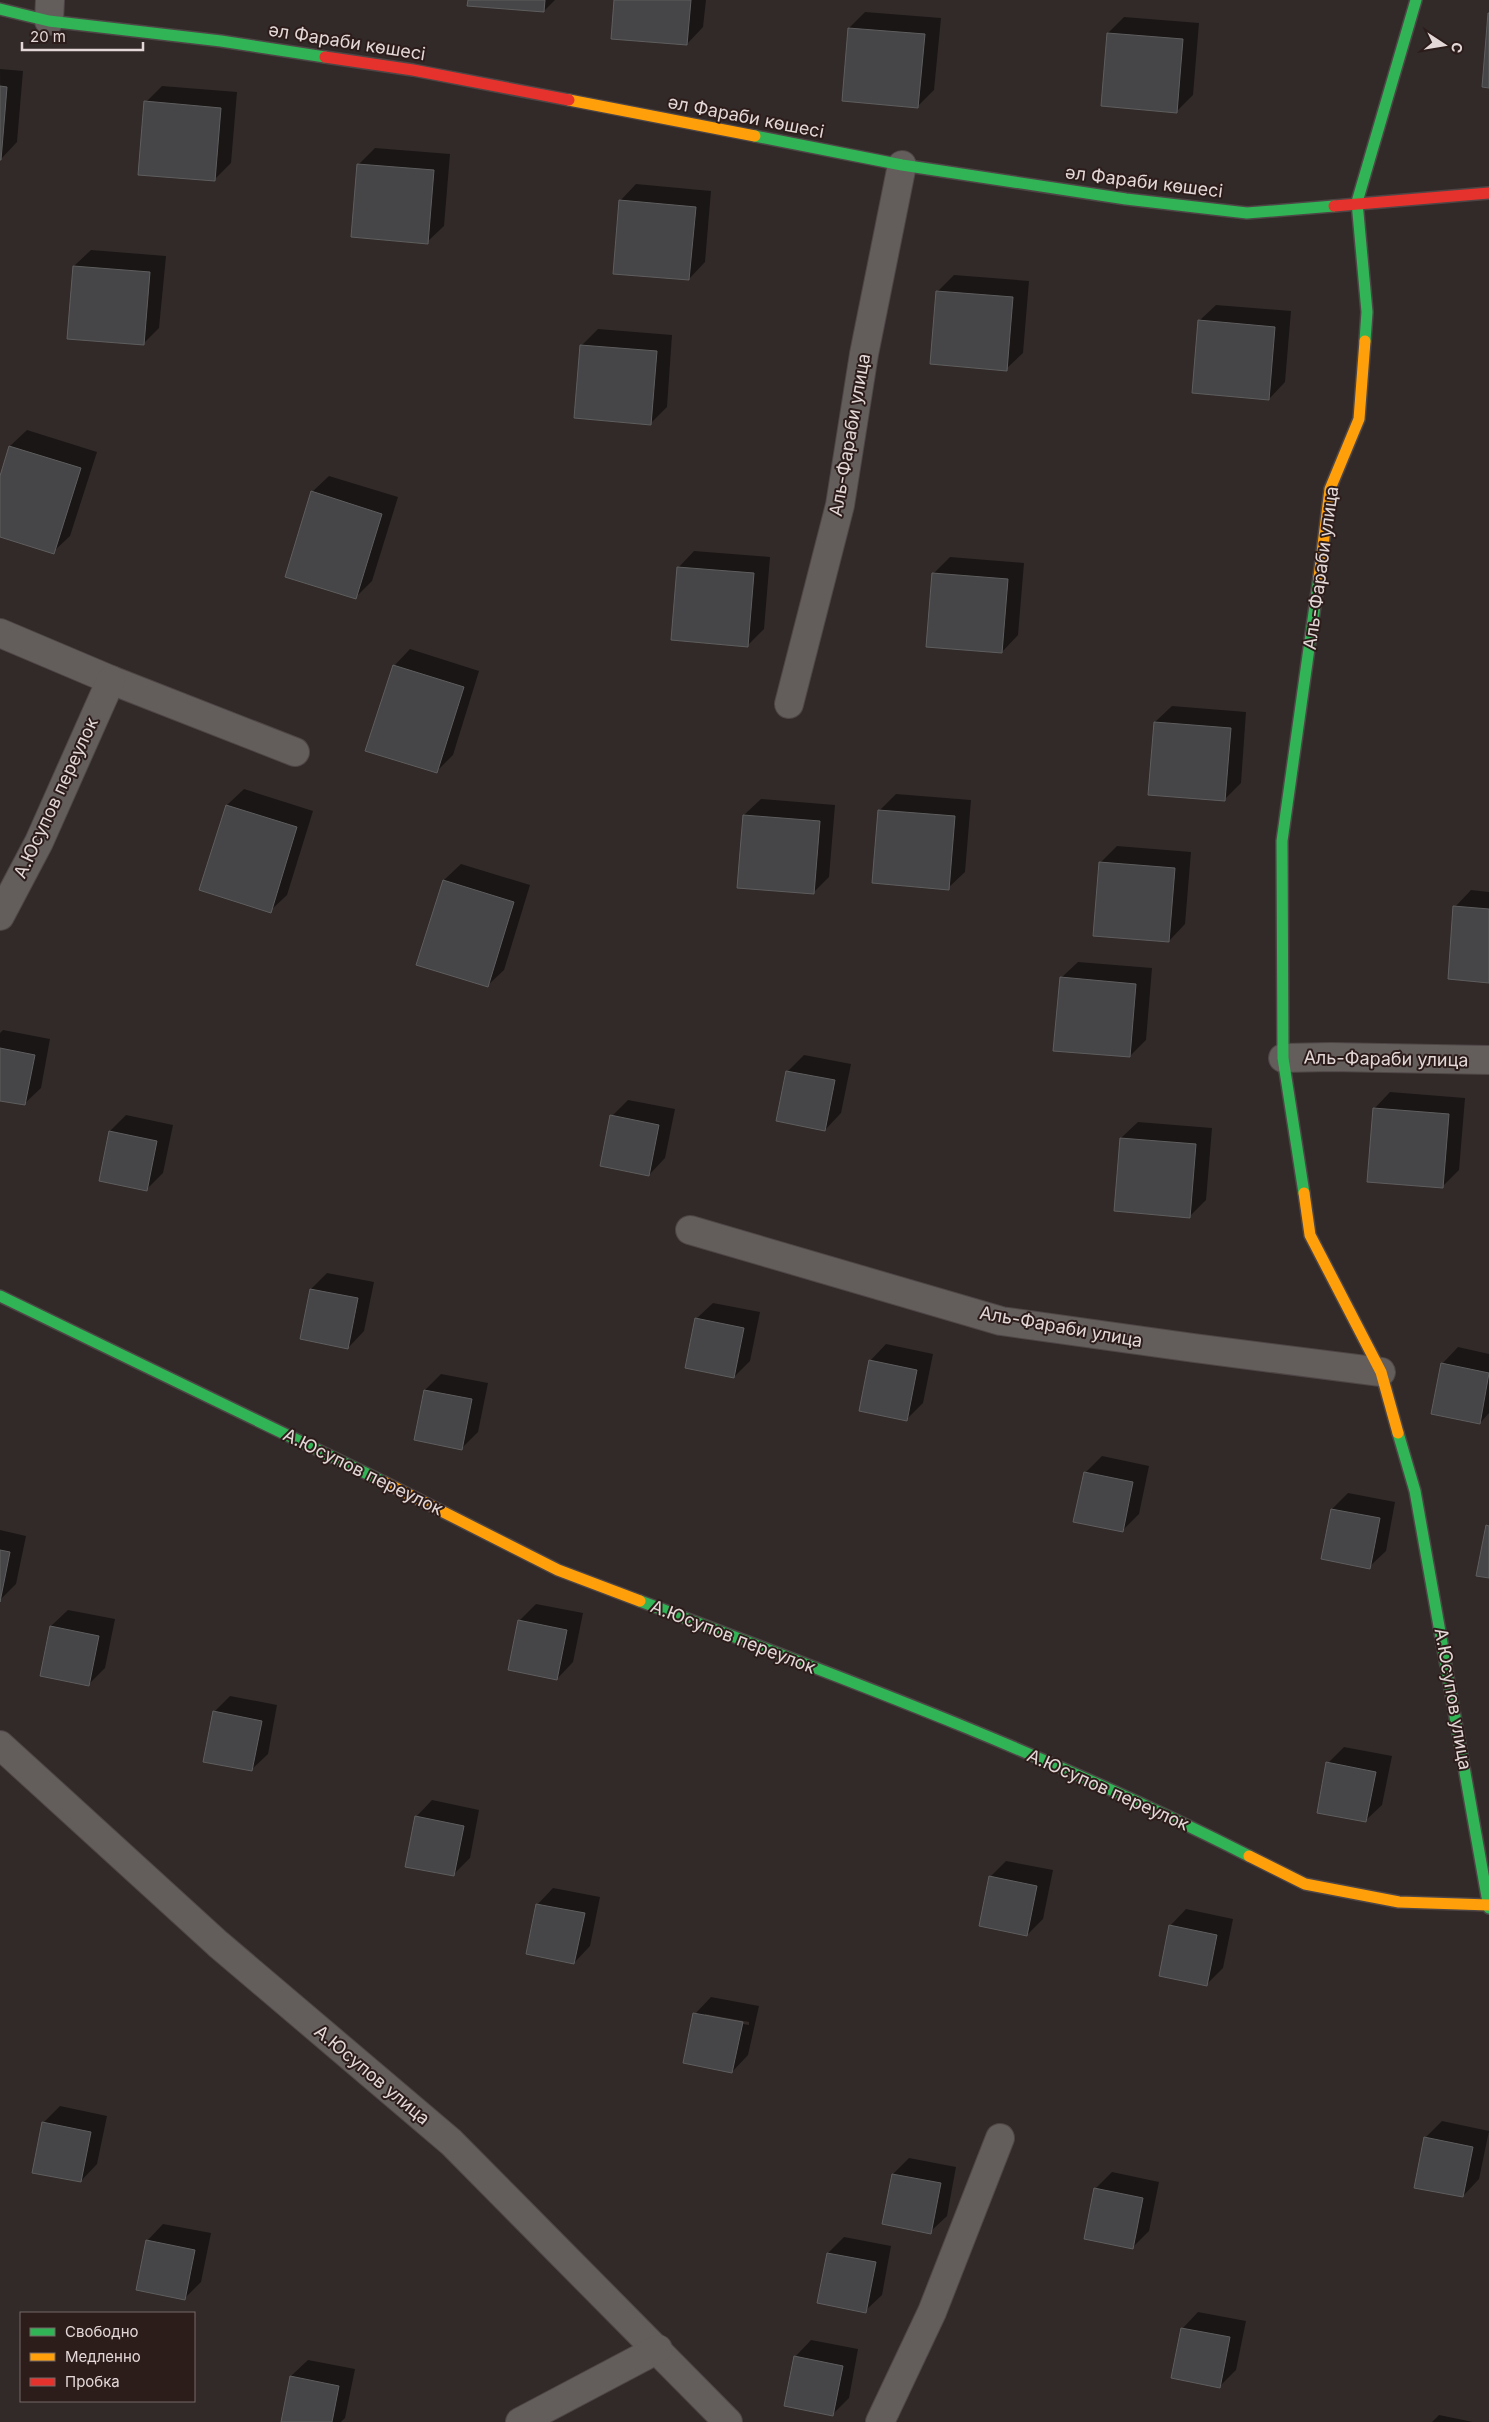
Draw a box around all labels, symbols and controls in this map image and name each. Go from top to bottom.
street label: әл Фараби көшесі [267,19,427,64]
scale bar [22,20,144,52]
north arrow [1419,20,1469,70]
text: 20 m [30,27,66,46]
text: С [1448,41,1467,55]
street label: әл Фараби көшесі [666,91,826,142]
street label: әл Фараби көшесі [1064,161,1224,202]
street label: Аль-Фараби улица [825,352,874,518]
street label: Аль-Фараби улица [1299,485,1342,651]
street label: А.Юсупов переулок [9,714,102,882]
street label: Аль-Фараби улица [1303,1047,1469,1070]
street label: Аль-Фараби улица [978,1302,1144,1351]
street label: А.Юсупов переулок [280,1424,447,1519]
street label: А.Юсупов переулок [648,1595,819,1678]
street label: А.Юсупов улица [1431,1626,1476,1771]
street label: А.Юсупов переулок [1024,1744,1193,1835]
street label: А.Юсупов улица [311,2020,434,2129]
legend [20,2312,195,2402]
text: Свободно [65,2322,139,2341]
text: Медленно [65,2347,141,2366]
text: Пробка [65,2372,120,2391]

